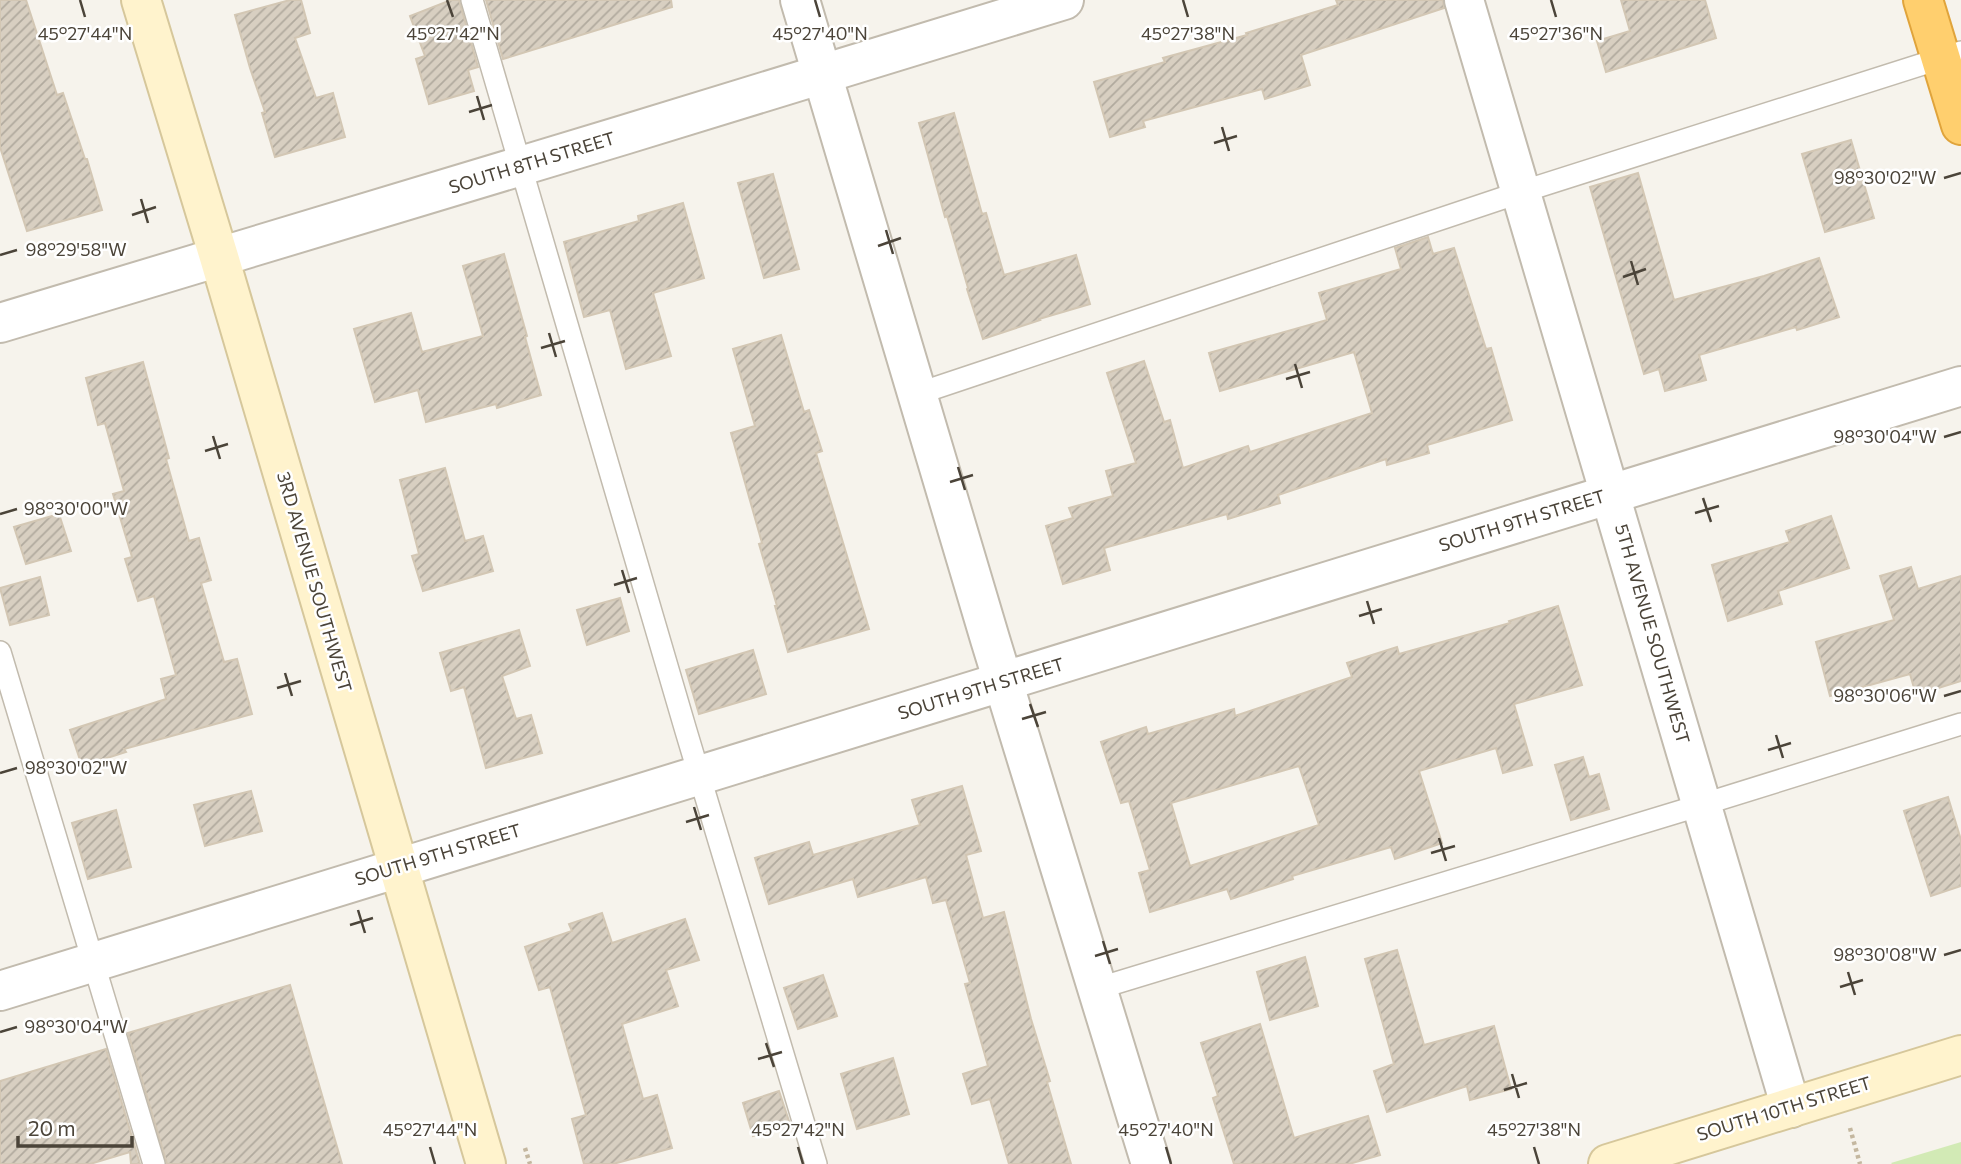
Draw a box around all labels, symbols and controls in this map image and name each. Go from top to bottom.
text: 45°27'44"N [38,22,132,44]
text: 45°27'42"N [406,22,500,44]
text: 45°27'40"N [772,22,868,44]
text: 45°27'38"N [1141,22,1235,44]
text: 45°27'36"N [1509,22,1603,44]
street label: SOUTH 8TH STREET [446,126,617,198]
text: 98°30'02"W [1834,166,1936,188]
text: 98°29'58"W [25,238,127,260]
text: 98°30'04"W [1833,425,1937,447]
street label: 3RD AVENUE SOUTHWEST [273,469,357,695]
street label: SOUTH 9TH STREET [1436,484,1607,556]
text: 98°30'00"W [24,497,128,519]
street label: 5TH AVENUE SOUTHWEST [1611,521,1695,746]
street label: SOUTH 9TH STREET [895,652,1066,724]
text: 98°30'06"W [1833,684,1937,706]
text: 98°30'02"W [25,756,127,778]
street label: SOUTH 9TH STREET [352,818,523,890]
text: 98°30'08"W [1833,943,1937,965]
text: 98°30'04"W [24,1015,128,1037]
street label: SOUTH 10TH STREET [1694,1071,1874,1145]
scale bar [18,1104,131,1148]
text: 20 m [28,1115,76,1140]
text: 45°27'44"N [383,1118,477,1140]
text: 45°27'42"N [751,1118,845,1140]
text: 45°27'40"N [1118,1118,1214,1140]
text: 45°27'38"N [1487,1118,1581,1140]

